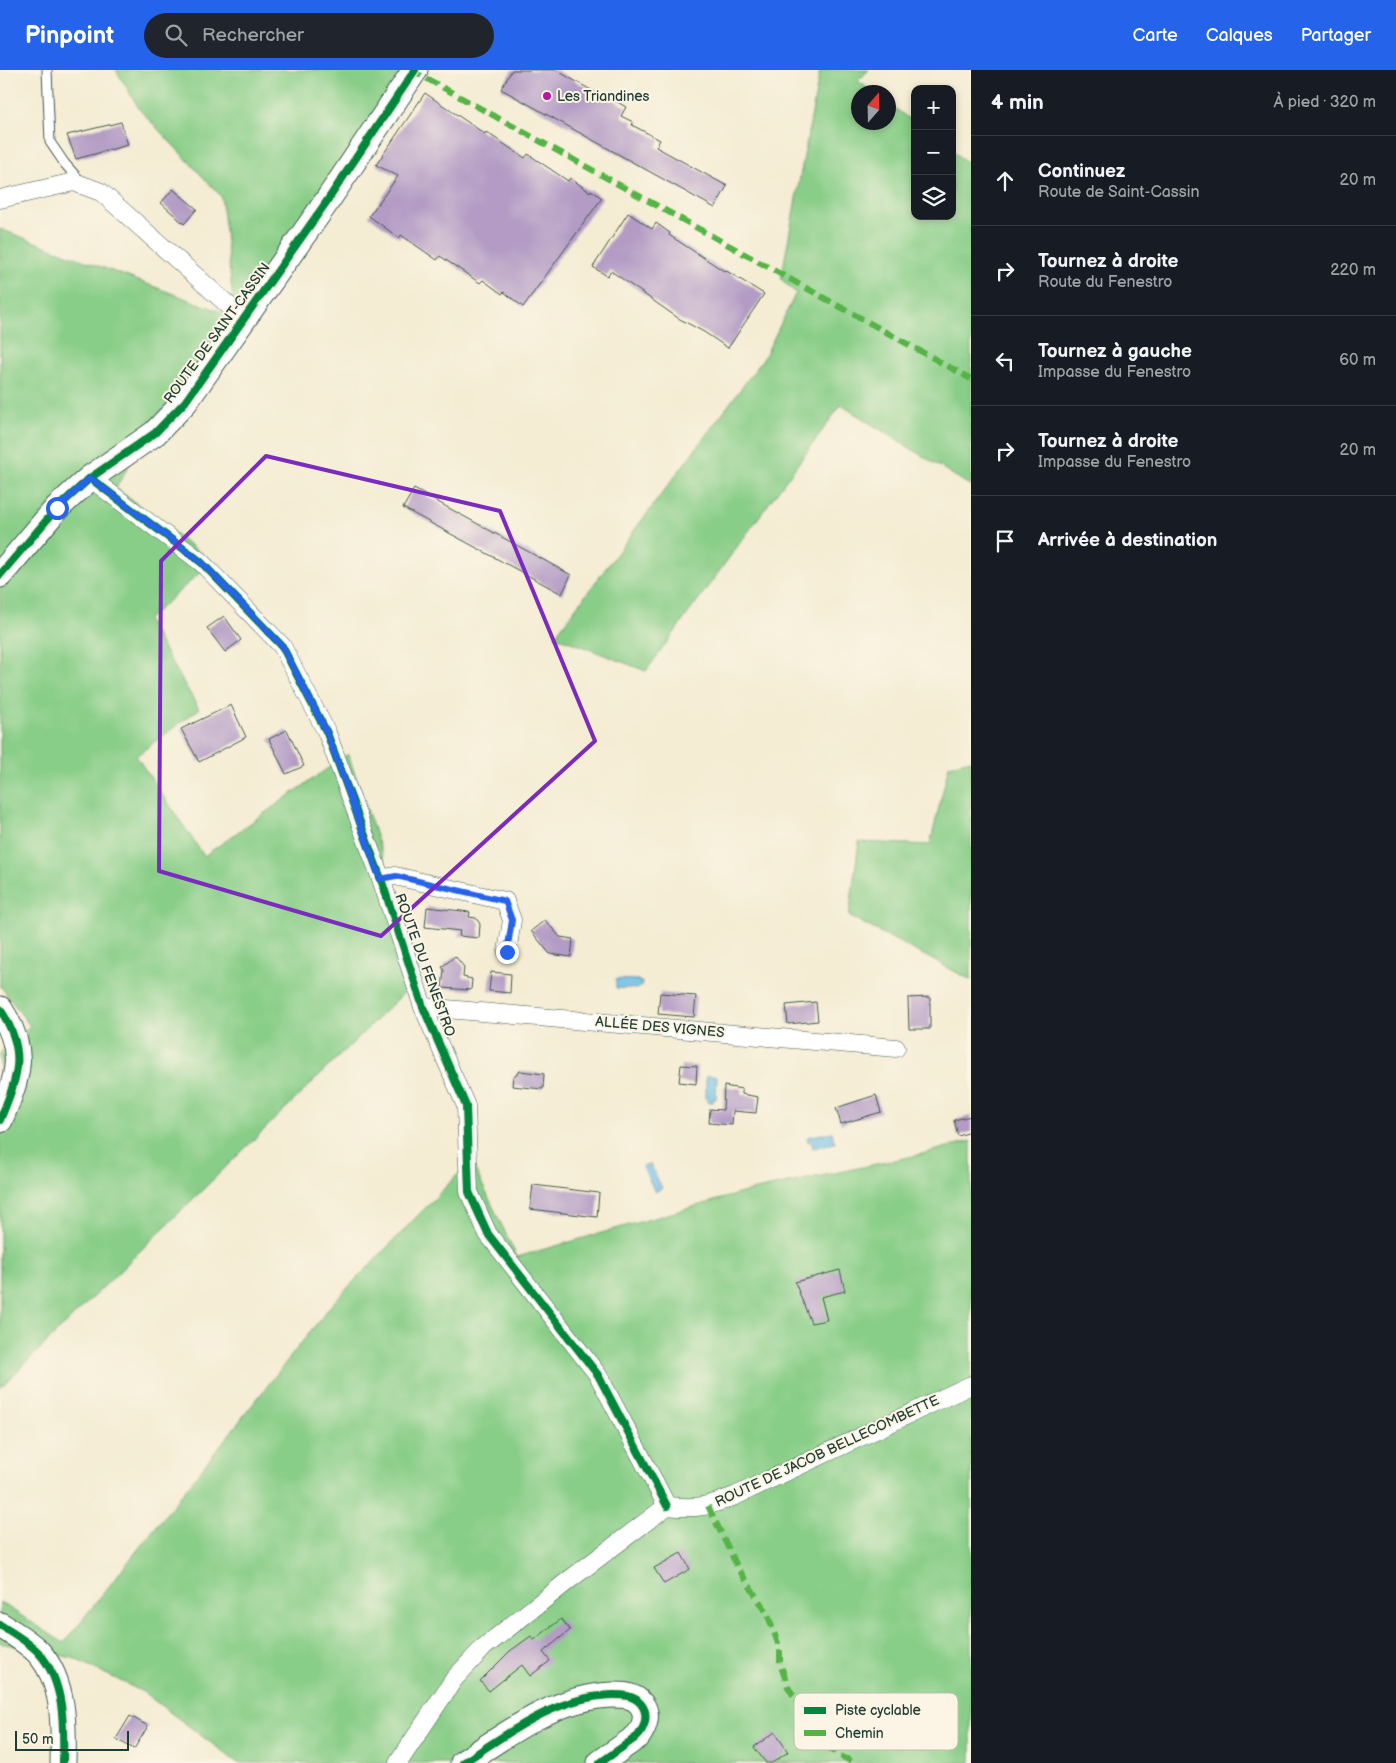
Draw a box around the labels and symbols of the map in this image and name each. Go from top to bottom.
north arrow [851,85,896,130]
place label: Les Triandines [557,88,650,105]
marker: Les Triandines [541,90,553,102]
street label: ROUTE DE SAINT-CASSIN [160,259,274,407]
route start [46,497,69,520]
street label: ROUTE DU FENESTRO [391,891,459,1039]
route end [496,941,519,964]
street label: ALLÉE DES VIGNES [595,1012,725,1041]
street label: ROUTE DE JACOB BELLECOMBETTE [712,1391,942,1511]
legend [794,1693,958,1750]
text: Piste cyclable [835,1702,921,1719]
text: Chemin [835,1725,884,1742]
scale bar [15,1728,129,1751]

